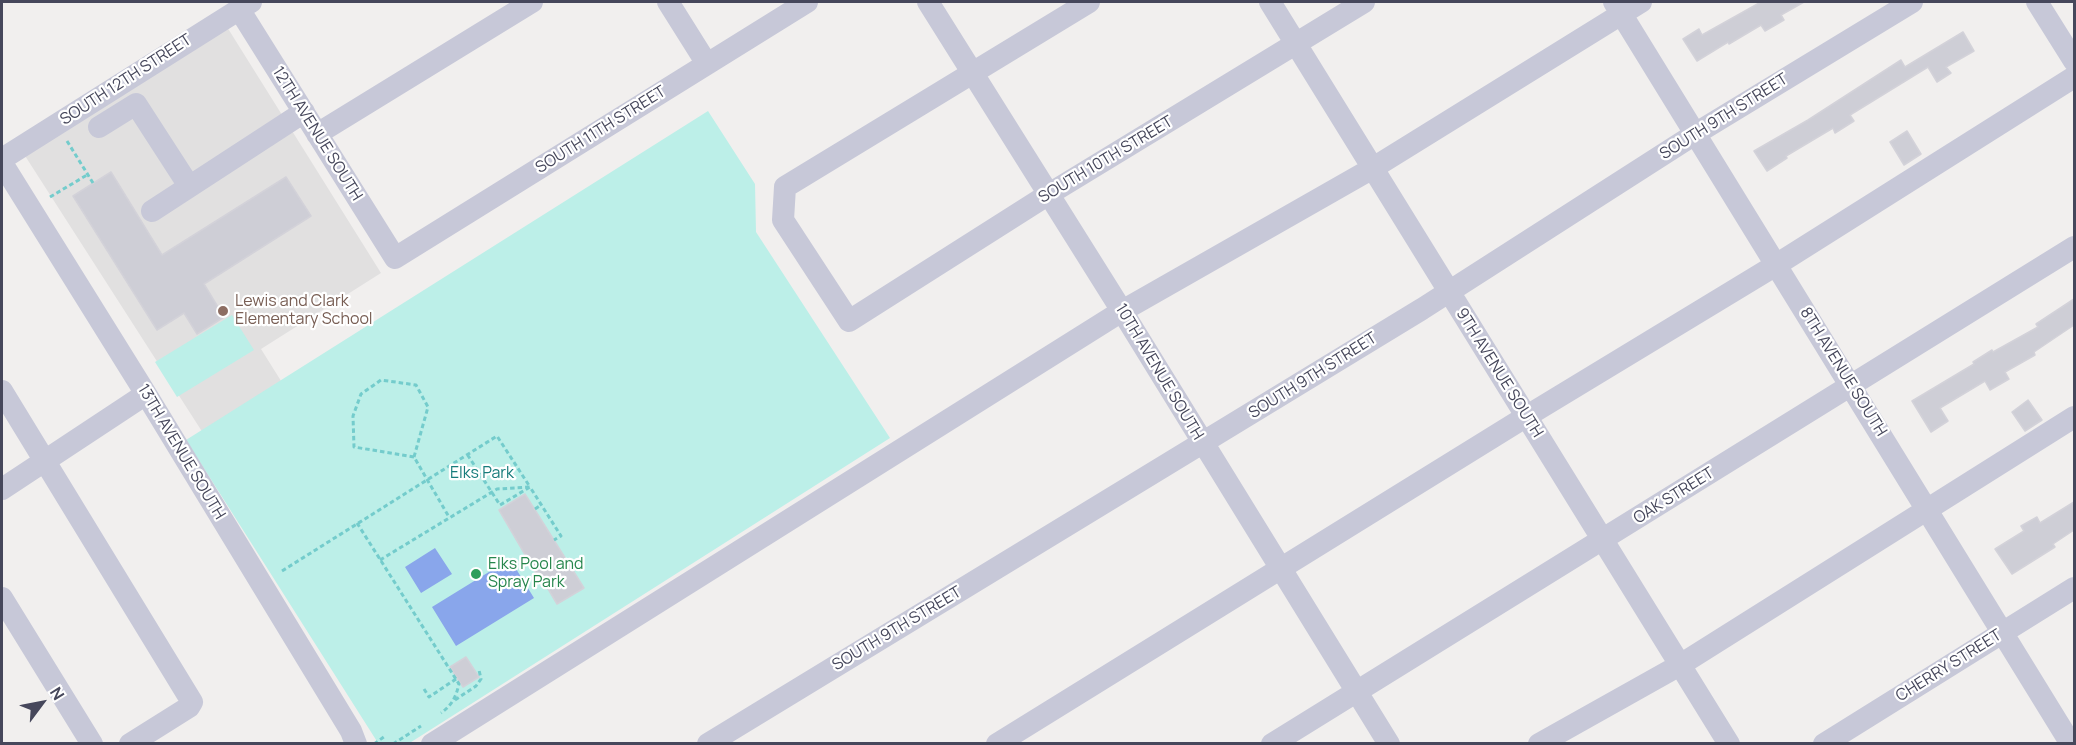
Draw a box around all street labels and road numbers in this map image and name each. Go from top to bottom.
street label: SOUTH 12TH STREET [57,30,195,130]
street label: 12TH AVENUE SOUTH [268,63,366,205]
street label: SOUTH 9TH STREET [1656,70,1792,164]
street label: SOUTH 11TH STREET [532,82,670,178]
street label: SOUTH 10TH STREET [1035,112,1177,208]
street label: 10TH AVENUE SOUTH [1111,301,1207,443]
street label: 8TH AVENUE SOUTH [1796,304,1890,440]
street label: 9TH AVENUE SOUTH [1451,305,1547,441]
street label: SOUTH 9TH STREET [1245,329,1381,423]
street label: 13TH AVENUE SOUTH [133,381,229,523]
street label: OAK STREET [1630,464,1718,528]
street label: SOUTH 9TH STREET [829,583,965,675]
street label: CHERRY STREET [1893,626,2005,706]

